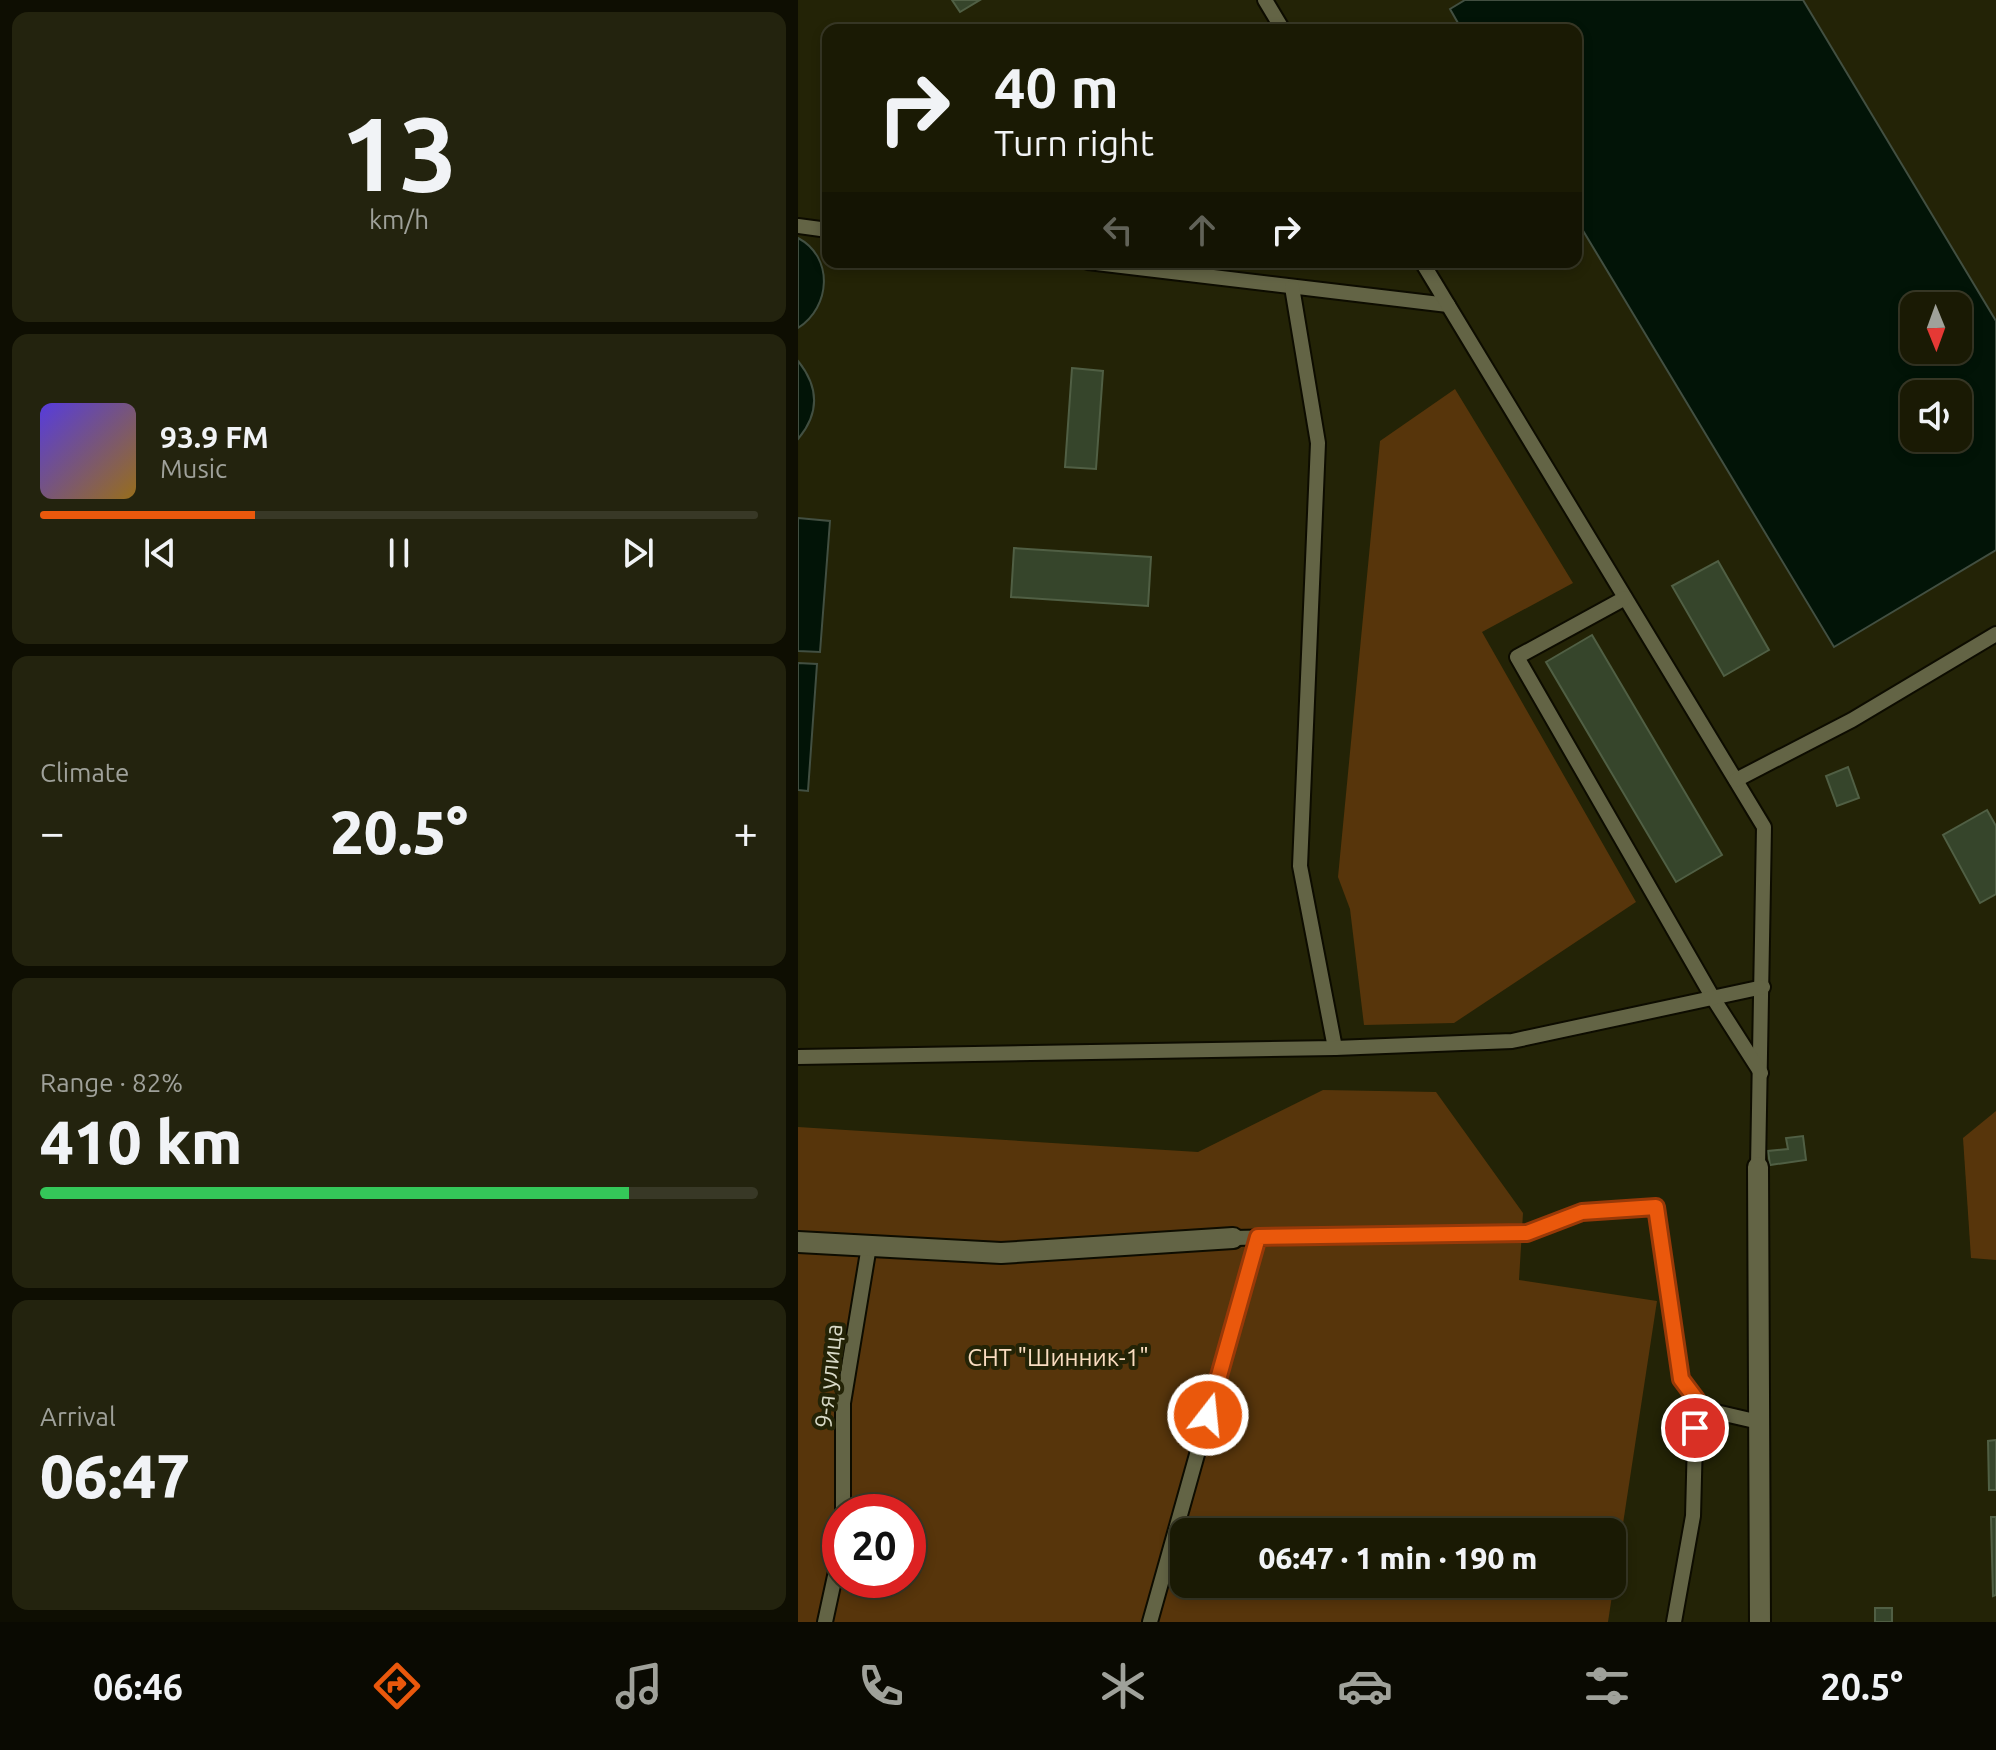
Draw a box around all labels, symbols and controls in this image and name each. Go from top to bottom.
icon: right [862,56,966,160]
text: 40 m [994,56,1119,119]
text: 13 [340,94,458,211]
text: Turn right [994,122,1154,163]
text: km/h [369,205,429,234]
icon: left [1096,208,1140,252]
icon: ahead [1180,208,1224,252]
icon: right [1264,208,1308,252]
north arrow [1900,292,1972,364]
map controls [1900,292,1972,452]
button: sound [1900,380,1972,452]
text: 93.9 FM [160,420,269,454]
text: Music [160,454,227,483]
icon: previous [138,531,182,575]
icon: pause [377,531,421,575]
icon: next [616,531,660,575]
text: Climate [40,758,129,787]
text: 20.5° [330,798,468,865]
text: − [40,807,65,856]
text: + [733,807,758,856]
text: Range · 82% [40,1068,183,1097]
text: 410 km [40,1108,242,1175]
street label: 9-я улица [810,1323,847,1429]
park label: СНТ "Шинник-1" [967,1344,1149,1371]
position arrow [1166,1373,1250,1457]
pin [1661,1394,1729,1462]
text: Arrival [40,1402,116,1431]
icon: arrive [1673,1406,1717,1450]
text: 06:47 [40,1442,190,1509]
speed limit sign: 20 [822,1494,926,1598]
text: 06:47 · 1 min · 190 m [1259,1541,1537,1575]
icon: directions [369,1658,425,1714]
icon: music [611,1658,667,1714]
icon: phone [853,1658,909,1714]
icon: climate [1095,1658,1151,1714]
icon: car [1337,1658,1393,1714]
icon: filters [1579,1658,1635,1714]
text: 06:46 [93,1666,183,1707]
text: 20.5° [1820,1666,1903,1707]

